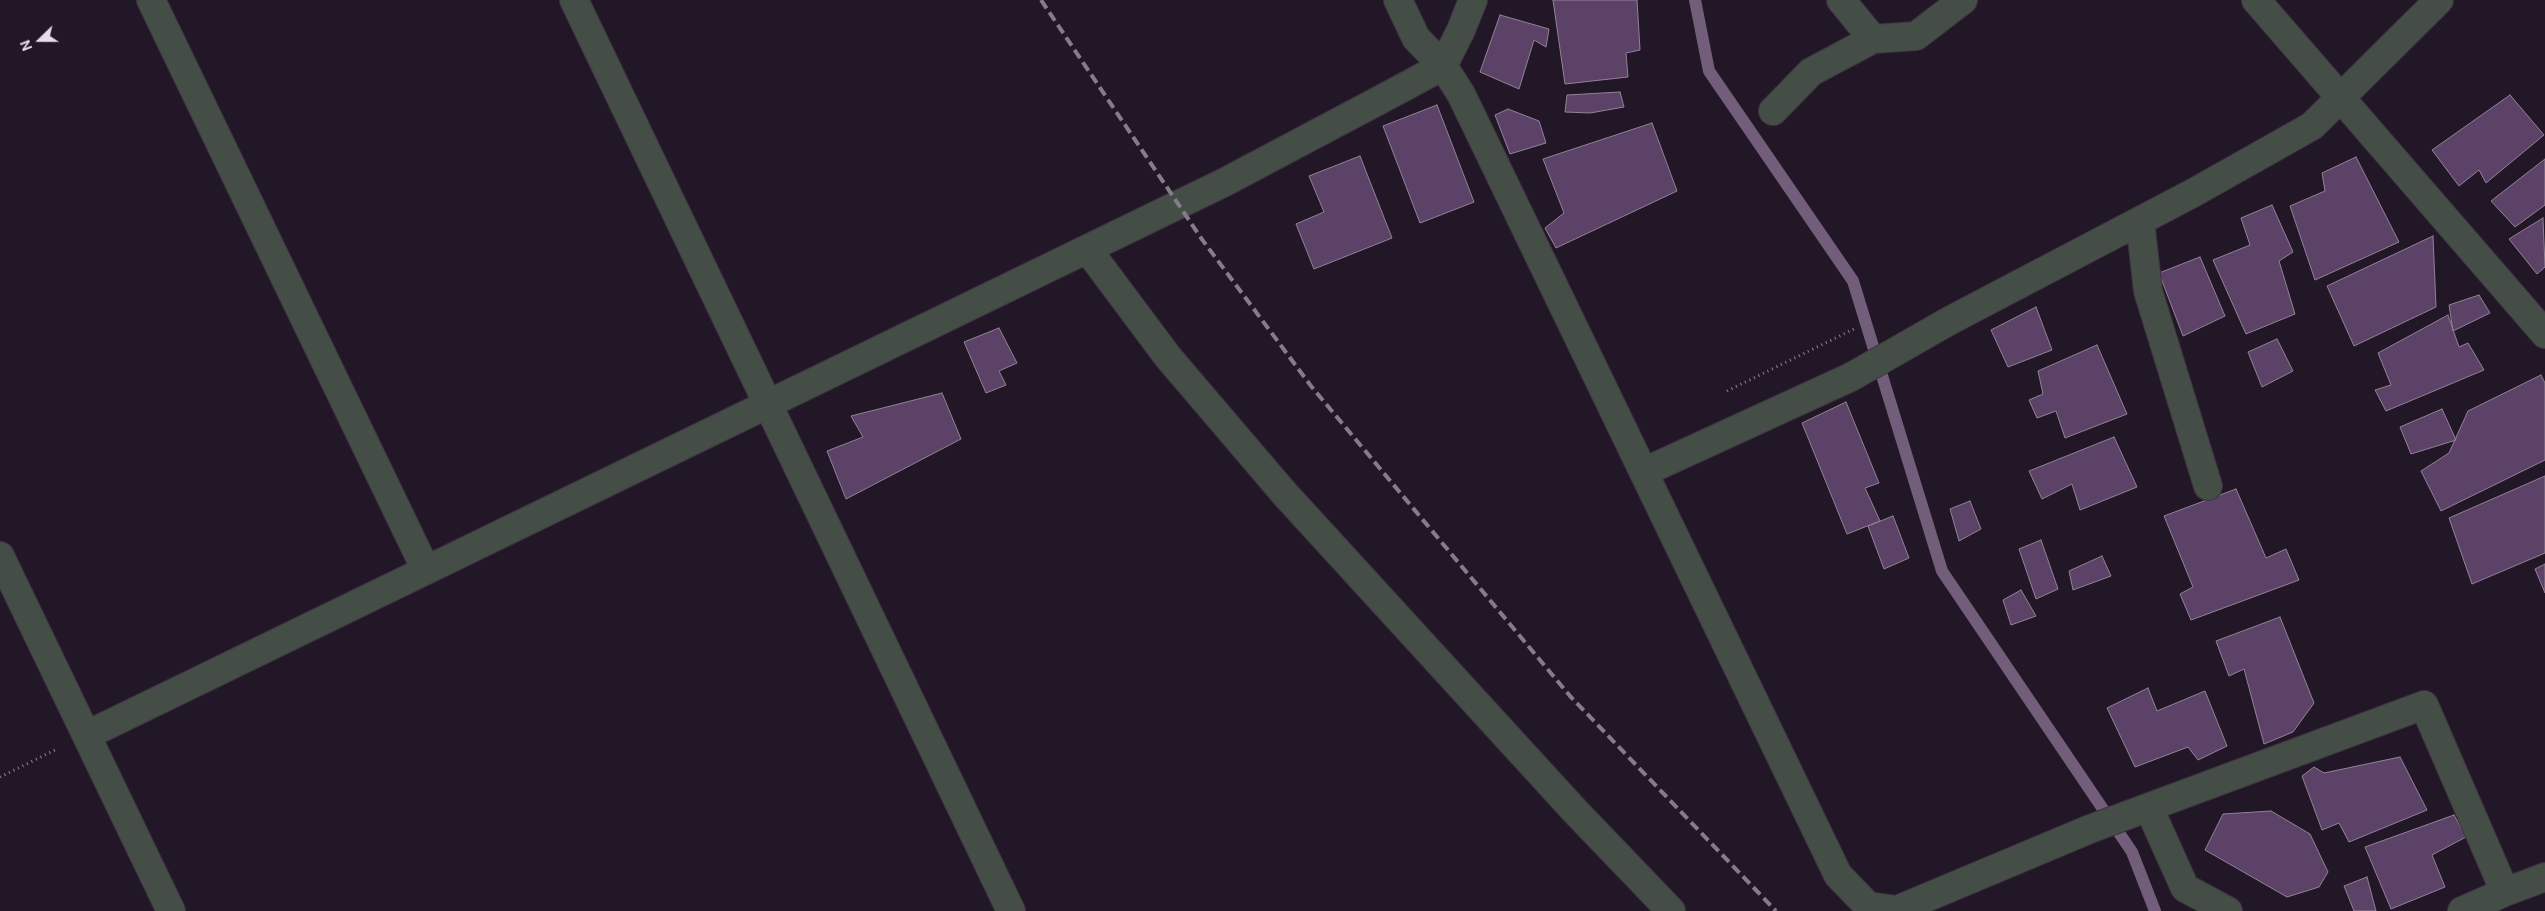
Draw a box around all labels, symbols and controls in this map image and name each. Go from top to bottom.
north arrow [15,15,65,65]
text: N [16,38,36,54]

